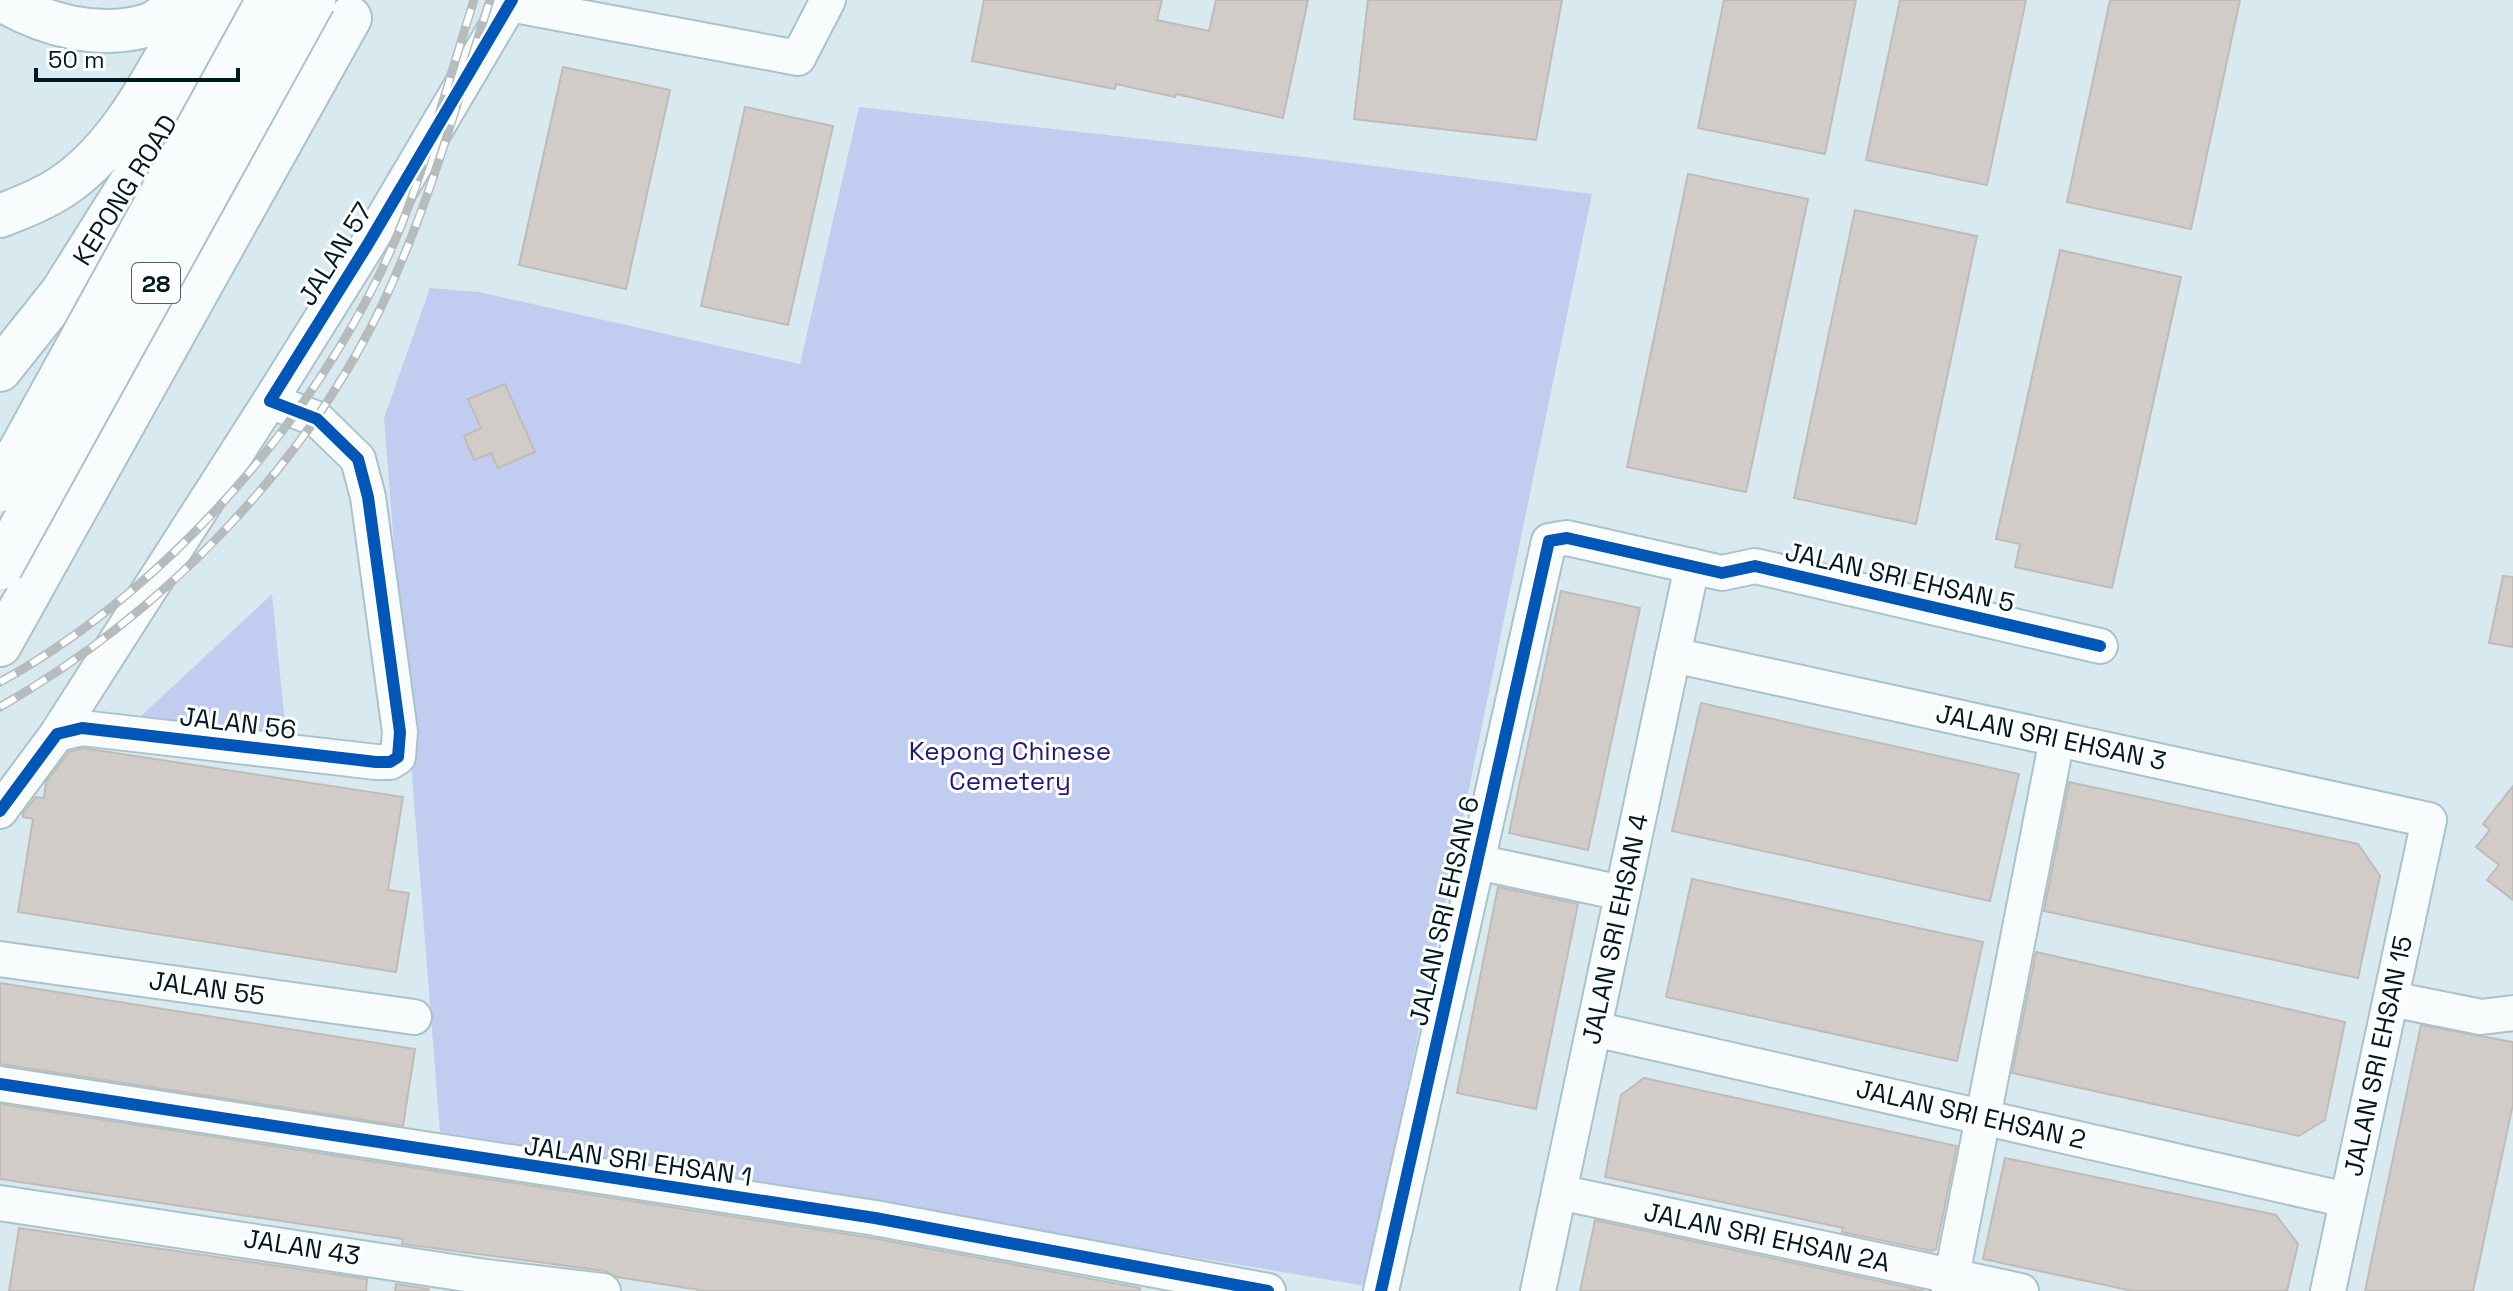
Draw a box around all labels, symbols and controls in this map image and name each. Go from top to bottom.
scale bar [36,32,238,82]
text: 50 m [48,44,105,75]
street label: KEPONG ROAD [65,108,185,272]
street label: JALAN 57 [290,196,380,312]
road number: 28 [132,263,180,303]
street label: JALAN SRI EHSAN 5 [1782,534,2018,620]
street label: JALAN SRI EHSAN 3 [1933,696,2169,778]
street label: JALAN 56 [178,699,298,747]
park label: Kepong Chinese Cemetery [909,734,1111,798]
street label: JALAN SRI EHSAN 6 [1401,793,1487,1029]
street label: JALAN SRI EHSAN 4 [1574,811,1656,1047]
street label: JALAN SRI EHSAN 15 [2336,933,2420,1179]
street label: JALAN 55 [147,963,267,1013]
street label: JALAN SRI EHSAN 2 [1853,1071,2089,1157]
street label: JALAN SRI EHSAN 1 [522,1128,754,1194]
street label: JALAN SRI EHSAN 2A [1641,1194,1893,1280]
street label: JALAN 43 [241,1221,363,1273]

